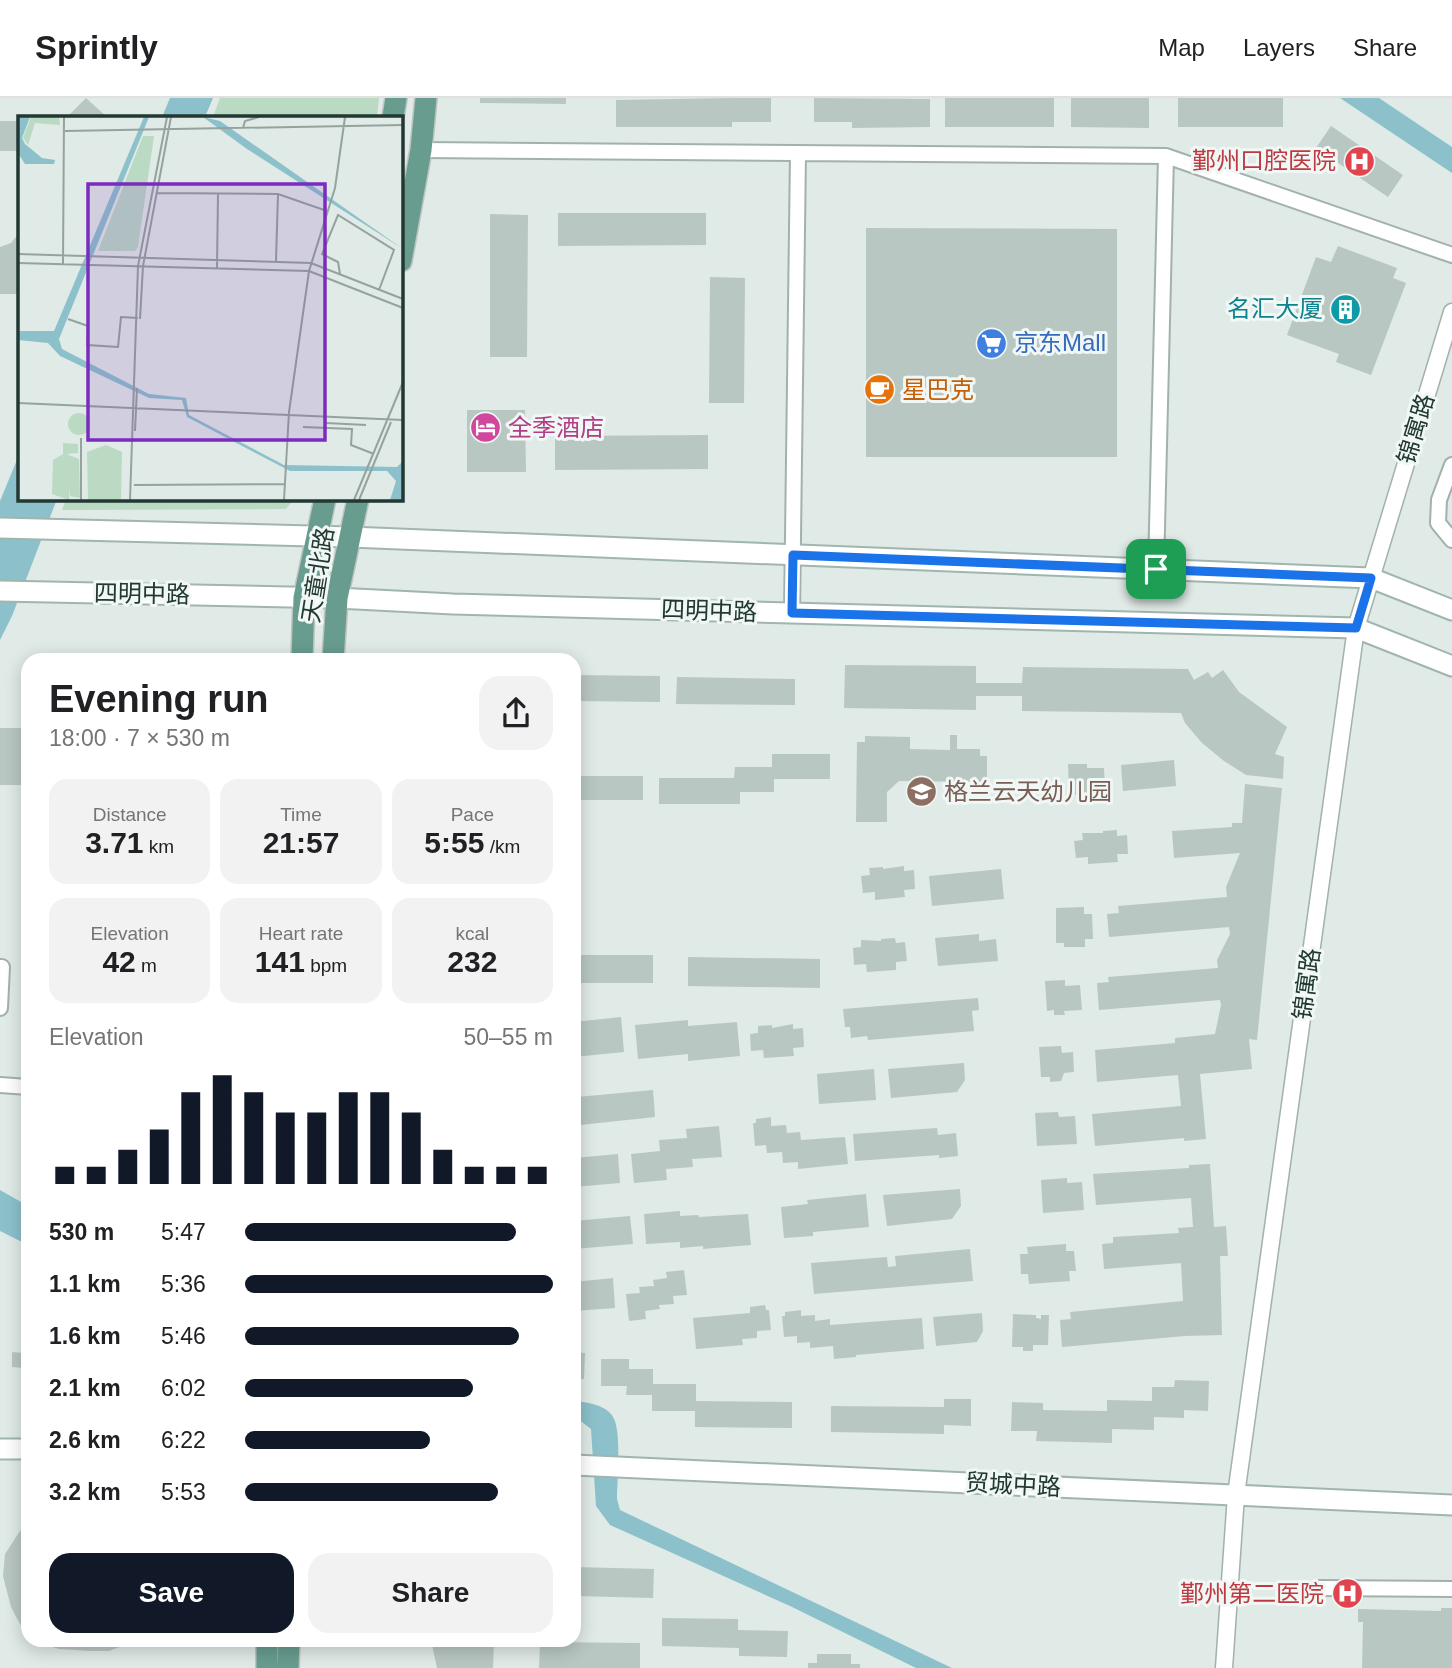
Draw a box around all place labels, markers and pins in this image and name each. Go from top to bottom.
hospital icon: 鄞州口腔医院 [1342,144,1376,178]
place label: 鄞州口腔医院 [1192,147,1336,174]
building icon: 名汇大厦 [1329,292,1363,326]
place label: 名汇大厦 [1227,295,1323,322]
supermarket icon: 京东Mall [974,326,1008,360]
place label: 京东Mall [1014,329,1106,356]
cafe icon: 星巴克 [862,373,896,407]
place label: 星巴克 [902,376,974,403]
hotel icon: 全季酒店 [468,411,502,445]
place label: 全季酒店 [508,414,604,441]
pin [1126,539,1186,599]
school or university icon: 格兰云天幼儿园 [904,775,938,809]
place label: 格兰云天幼儿园 [944,778,1112,805]
hospital icon: 鄞州第二医院 [1330,1577,1364,1611]
place label: 鄞州第二医院 [1180,1580,1324,1607]

